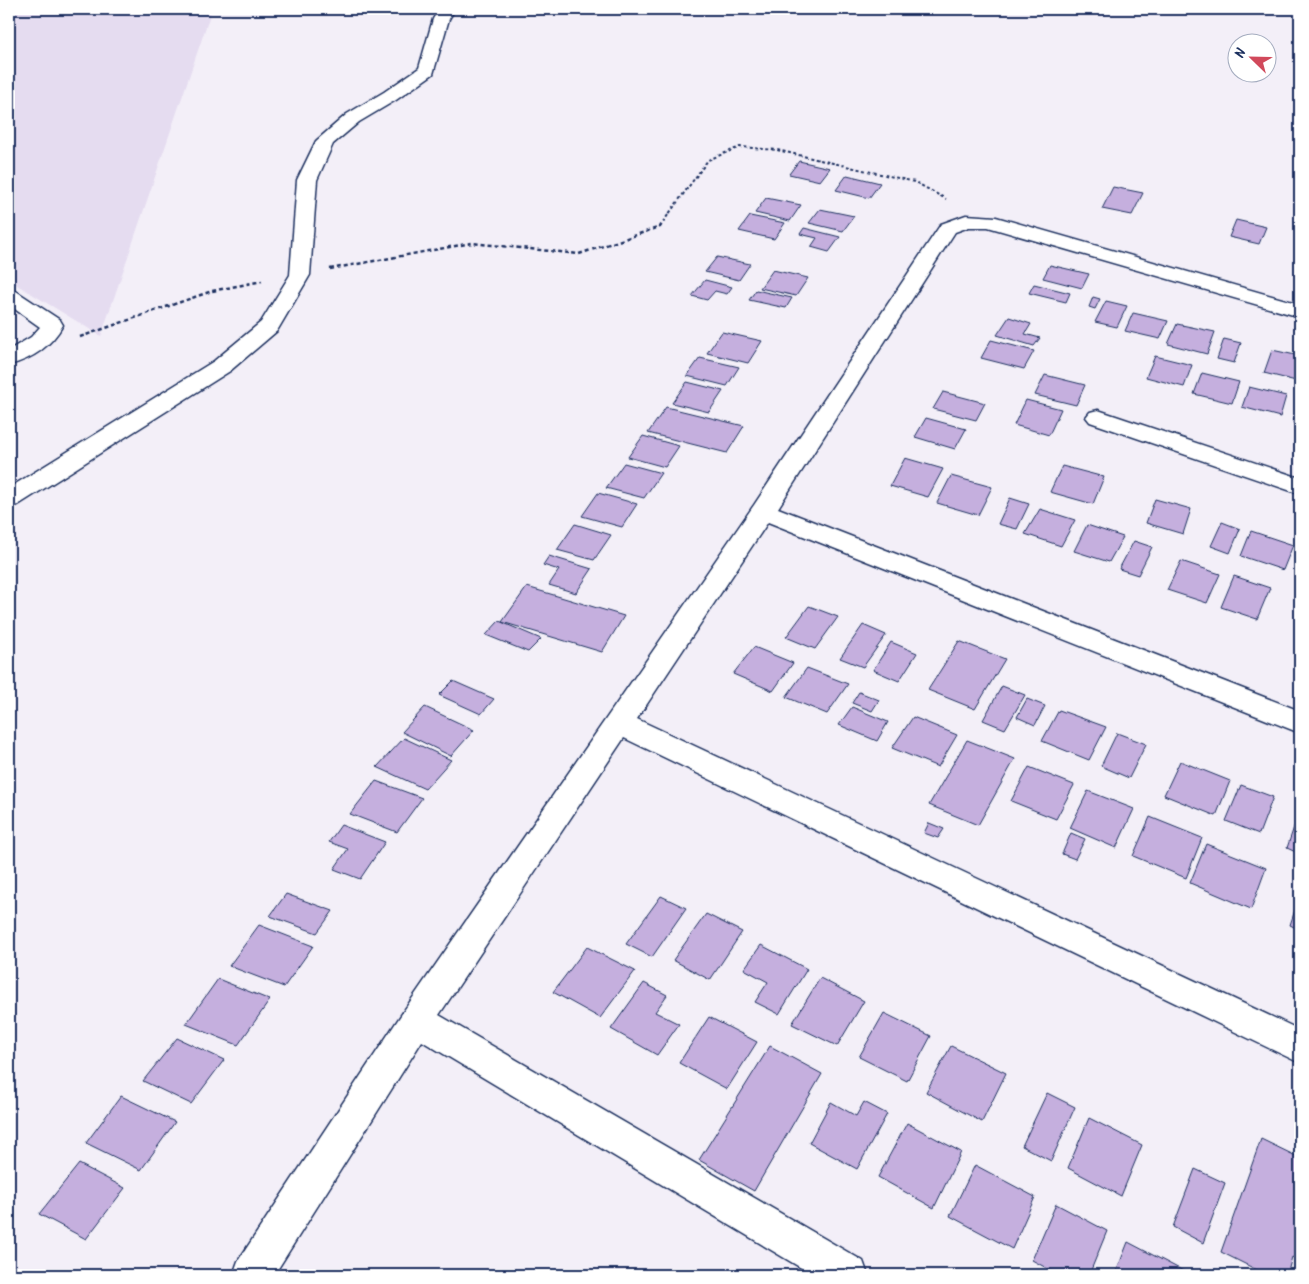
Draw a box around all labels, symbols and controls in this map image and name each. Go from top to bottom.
north arrow [1226,32,1276,82]
text: N [1229,45,1253,62]

